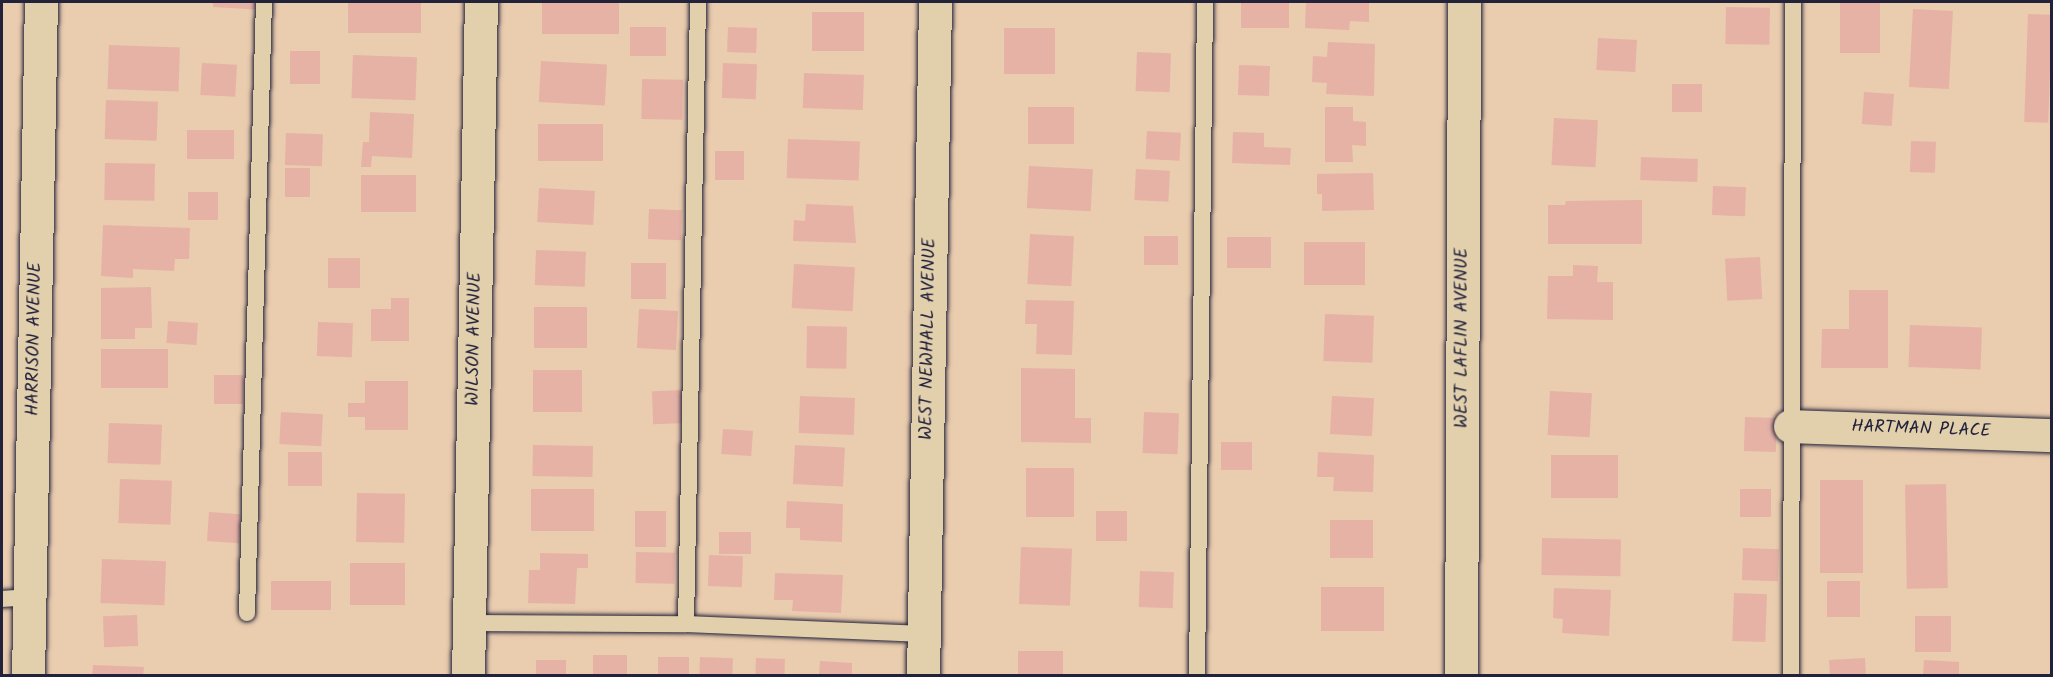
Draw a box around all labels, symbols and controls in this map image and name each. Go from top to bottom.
street label: WEST NEWHALL AVENUE [916,238,942,440]
street label: WEST LAFLIN AVENUE [1452,248,1474,428]
street label: HARRISON AVENUE [23,262,47,416]
street label: WILSON AVENUE [463,272,487,406]
street label: HARTMAN PLACE [1851,417,1991,443]

